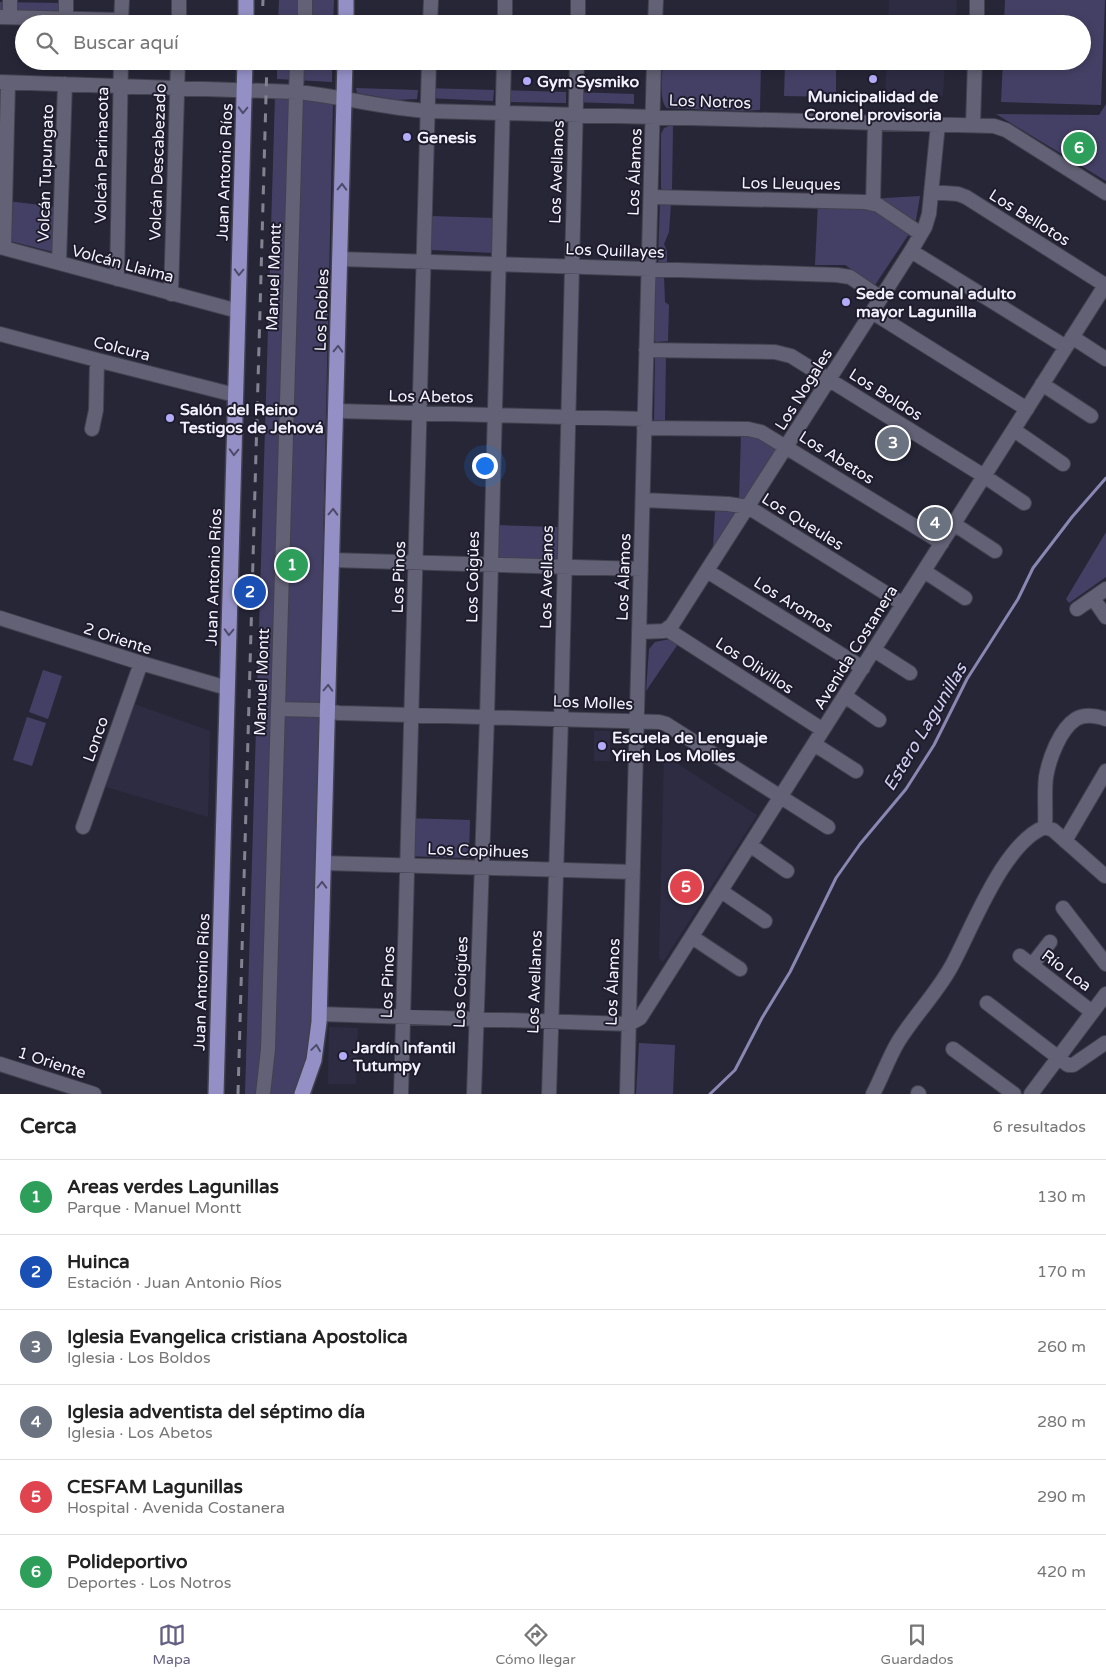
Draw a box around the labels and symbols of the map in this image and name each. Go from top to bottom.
place label: Gym Sysmiko [537,72,639,92]
marker: Municipalidad de Coronel provisoria [867,73,879,85]
marker: Gym Sysmiko [521,75,533,87]
street label: Volcán Descabezado [145,83,171,241]
street label: Volcán Parinacota [91,86,113,224]
place label: Municipalidad de Coronel provisoria [804,87,942,125]
street label: Los Notros [668,91,752,113]
street label: Juan Antonio Ríos [213,103,237,241]
street label: Volcán Tupungato [34,104,58,242]
one-way arrow [238,106,249,114]
street label: Los Avellanos [545,120,569,224]
place label: Genesis [417,128,477,148]
street label: Los Álamos [623,128,647,216]
pin: 6 [1063,129,1095,167]
marker: Genesis [401,131,413,143]
street label: Los Lleuques [741,173,841,195]
one-way arrow [337,183,347,190]
street label: Los Bellotos [985,185,1074,251]
street label: Manuel Montt [262,223,286,331]
street label: Los Quillayes [565,239,665,263]
street label: Volcán Llaima [69,241,176,287]
street label: Los Robles [311,268,333,352]
one-way arrow [234,269,244,277]
place label: Sede comunal adulto mayor Lagunilla [856,284,1016,322]
marker: Sede comunal adulto mayor Lagunilla [840,296,852,308]
street label: Colcura [91,332,152,366]
one-way arrow [332,345,343,353]
street label: Los Nogales [771,345,837,434]
street label: Los Boldos [845,364,926,425]
street label: Los Abetos [388,386,474,408]
place label: Salón del Reino Testigos de Jehová [179,400,324,438]
marker: Salón del Reino Testigos de Jehová [164,412,176,424]
pin: 3 [877,424,909,462]
street label: Los Abetos [795,427,878,489]
one-way arrow [228,449,239,457]
your location [472,453,498,479]
street label: Los Queules [758,489,847,555]
pin: 4 [919,504,951,542]
one-way arrow [328,507,338,515]
street label: Juan Antonio Ríos [202,508,226,646]
street label: Los Avellanos [536,525,558,629]
street label: Los Coigües [462,531,484,623]
street label: Los Álamos [612,533,636,621]
street label: Los Pinos [388,540,410,614]
pin: 1 [276,546,308,584]
street label: Los Aromos [750,572,837,637]
pin: 2 [234,573,266,611]
street label: Avenida Costanera [809,582,902,713]
street label: 2 Oriente [81,618,154,659]
street label: Manuel Montt [250,628,274,736]
one-way arrow [223,629,234,637]
street label: Los Olivillos [711,633,797,699]
water label: Estero Lagunillas [878,658,972,795]
one-way arrow [323,684,333,692]
street label: Los Molles [552,692,634,714]
street label: Lonco [79,714,113,765]
place label: Escuela de Lenguaje Yireh Los Molles [612,728,768,766]
marker: Escuela de Lenguaje Yireh Los Molles [596,740,608,752]
street label: Los Copihues [427,839,529,863]
pin: 5 [670,868,702,906]
one-way arrow [317,881,328,889]
street label: Juan Antonio Ríos [190,913,214,1051]
street label: Los Avellanos [523,930,547,1034]
street label: Los Coigües [449,936,473,1028]
street label: Los Álamos [601,938,625,1026]
street label: Los Pinos [377,945,399,1019]
street label: Río Loa [1038,946,1095,996]
place label: Jardín Infantil Tutumpy [352,1038,456,1076]
street label: 1 Oriente [15,1042,88,1083]
one-way arrow [310,1043,321,1051]
marker: Jardín Infantil Tutumpy [337,1050,349,1062]

